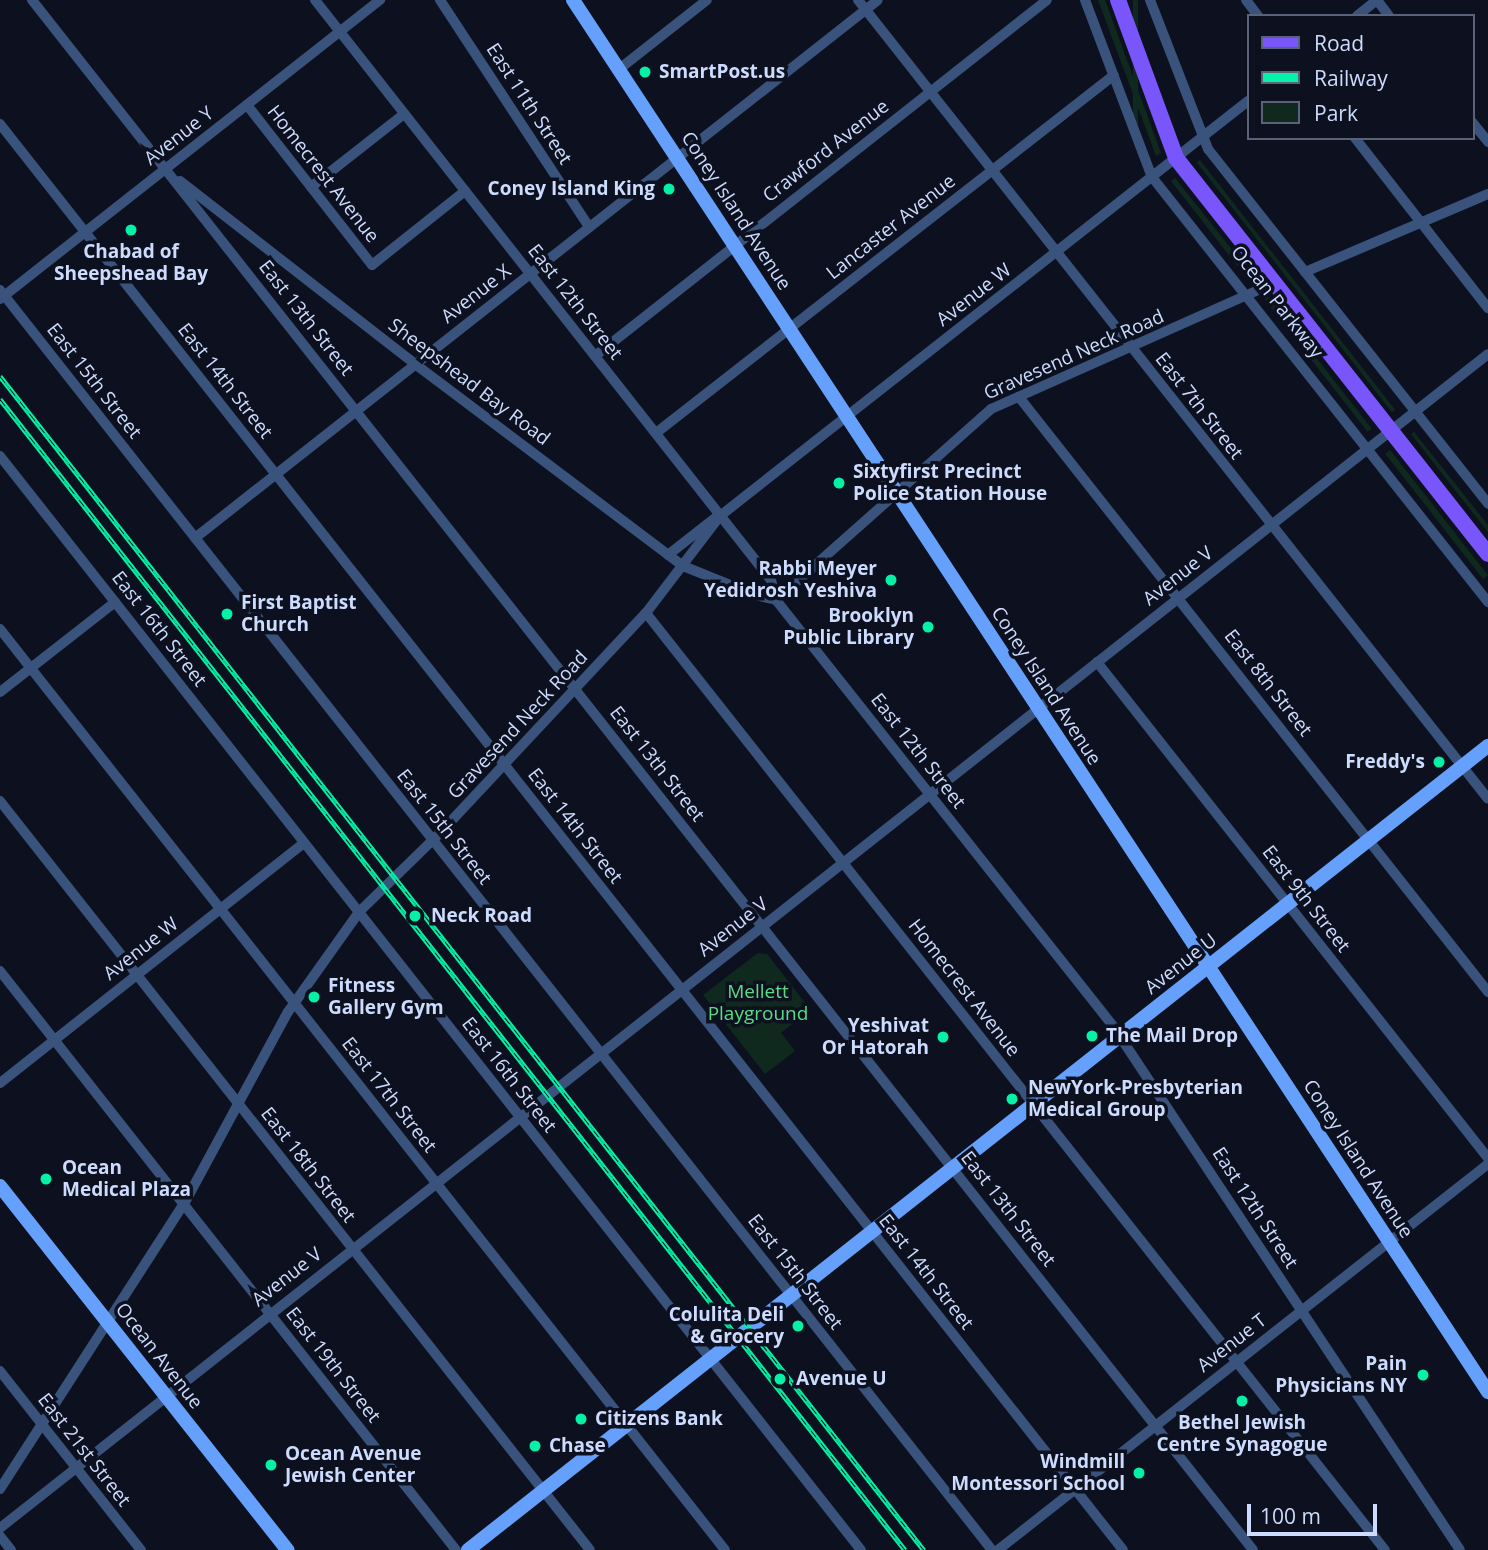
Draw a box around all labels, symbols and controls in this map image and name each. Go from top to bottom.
legend [1246,14,1474,140]
text: Road [1314,29,1364,57]
street label: East 11th Street [481,39,577,169]
place label: SmartPost.us [659,61,785,83]
marker: SmartPost.us [637,64,653,80]
text: Railway [1314,64,1388,92]
street label: Crawford Avenue [759,95,893,207]
text: Park [1314,99,1358,127]
street label: Homecrest Avenue [262,101,384,247]
street label: Avenue Y [140,102,218,170]
street label: Coney Island Avenue [676,128,796,294]
street label: Lancaster Avenue [822,170,960,284]
place label: Coney Island King [488,178,655,200]
marker: Coney Island King [661,181,677,197]
marker: Chabad of Sheepshead Bay [123,222,139,238]
street label: East 12th Street [523,240,627,364]
place label: Chabad of Sheepshead Bay [54,241,208,285]
street label: Ocean Parkway [1226,241,1328,363]
street label: East 13th Street [254,256,358,380]
street label: Avenue W [932,259,1016,331]
street label: Avenue X [437,260,515,328]
street label: Gravesend Neck Road [980,305,1168,405]
street label: Sheepshead Bay Road [384,314,554,450]
street label: East 15th Street [42,319,146,443]
street label: East 14th Street [173,319,277,443]
street label: East 7th Street [1150,348,1248,464]
place label: Sixtyfirst Precinct Police Station House [853,461,1047,505]
marker: Sixtyfirst Precinct Police Station House [831,475,847,491]
street label: Avenue V [1139,542,1217,610]
place label: Rabbi Meyer Yedidrosh Yeshiva [704,558,877,602]
street label: East 16th Street [107,567,211,691]
marker: Rabbi Meyer Yedidrosh Yeshiva [883,572,899,588]
place label: First Baptist Church [241,592,356,636]
street label: Coney Island Avenue [986,603,1106,769]
place label: Brooklyn Public Library [783,605,914,649]
marker: First Baptist Church [219,606,235,622]
marker: Brooklyn Public Library [920,619,936,635]
street label: East 8th Street [1219,625,1317,741]
street label: Gravesend Neck Road [443,646,593,804]
street label: East 12th Street [866,689,970,813]
street label: East 13th Street [605,702,709,826]
place label: Freddy's [1345,751,1425,773]
marker: Freddy's [1431,754,1447,770]
street label: East 14th Street [523,764,627,888]
street label: East 15th Street [392,765,496,889]
street label: East 9th Street [1257,841,1355,957]
street label: Avenue V [694,893,772,961]
place label: Neck Road [431,905,532,927]
marker: Neck Road [405,906,425,926]
street label: Avenue W [99,913,183,985]
street label: Homecrest Avenue [903,915,1025,1061]
street label: Avenue U [1141,929,1221,999]
place label: Fitness Gallery Gym [328,975,444,1019]
park label: Mellett Playground [708,981,808,1025]
marker: Fitness Gallery Gym [306,989,322,1005]
street label: East 16th Street [457,1013,561,1137]
place label: Yeshivat Or Hatorah [822,1015,929,1059]
place label: The Mail Drop [1106,1025,1238,1047]
marker: The Mail Drop [1084,1028,1100,1044]
marker: Yeshivat Or Hatorah [935,1029,951,1045]
street label: East 17th Street [337,1033,441,1157]
street label: Coney Island Avenue [1298,1076,1418,1242]
place label: NewYork-Presbyterian Medical Group [1028,1077,1243,1121]
marker: NewYork-Presbyterian Medical Group [1002,1089,1022,1109]
street label: East 18th Street [256,1103,360,1227]
street label: East 12th Street [1207,1143,1303,1273]
street label: East 13th Street [956,1147,1060,1271]
place label: Ocean Medical Plaza [62,1157,191,1201]
marker: Ocean Medical Plaza [36,1169,56,1189]
street label: East 15th Street [743,1210,847,1334]
street label: East 14th Street [874,1210,978,1334]
street label: Avenue V [248,1243,326,1311]
street label: Ocean Avenue [111,1299,207,1413]
street label: East 19th Street [281,1303,385,1427]
place label: Colulita Deli & Grocery [669,1304,784,1348]
street label: Avenue T [1193,1309,1271,1377]
marker: Colulita Deli & Grocery [790,1318,806,1334]
place label: Pain Physicians NY [1275,1353,1407,1397]
marker: Pain Physicians NY [1413,1365,1433,1385]
place label: Avenue U [796,1368,887,1390]
marker: Avenue U [770,1369,790,1389]
street label: East 21st Street [33,1389,135,1511]
marker: Bethel Jewish Centre Synagogue [1234,1393,1250,1409]
place label: Citizens Bank [595,1408,723,1430]
marker: Citizens Bank [573,1411,589,1427]
place label: Bethel Jewish Centre Synagogue [1156,1412,1328,1456]
place label: Chase [549,1435,606,1457]
marker: Chase [527,1438,543,1454]
place label: Ocean Avenue Jewish Center [285,1443,421,1487]
place label: Windmill Montessori School [951,1451,1125,1495]
marker: Ocean Avenue Jewish Center [263,1457,279,1473]
marker: Windmill Montessori School [1131,1465,1147,1481]
scale bar [1250,1490,1380,1534]
text: 100 m [1260,1502,1321,1530]

